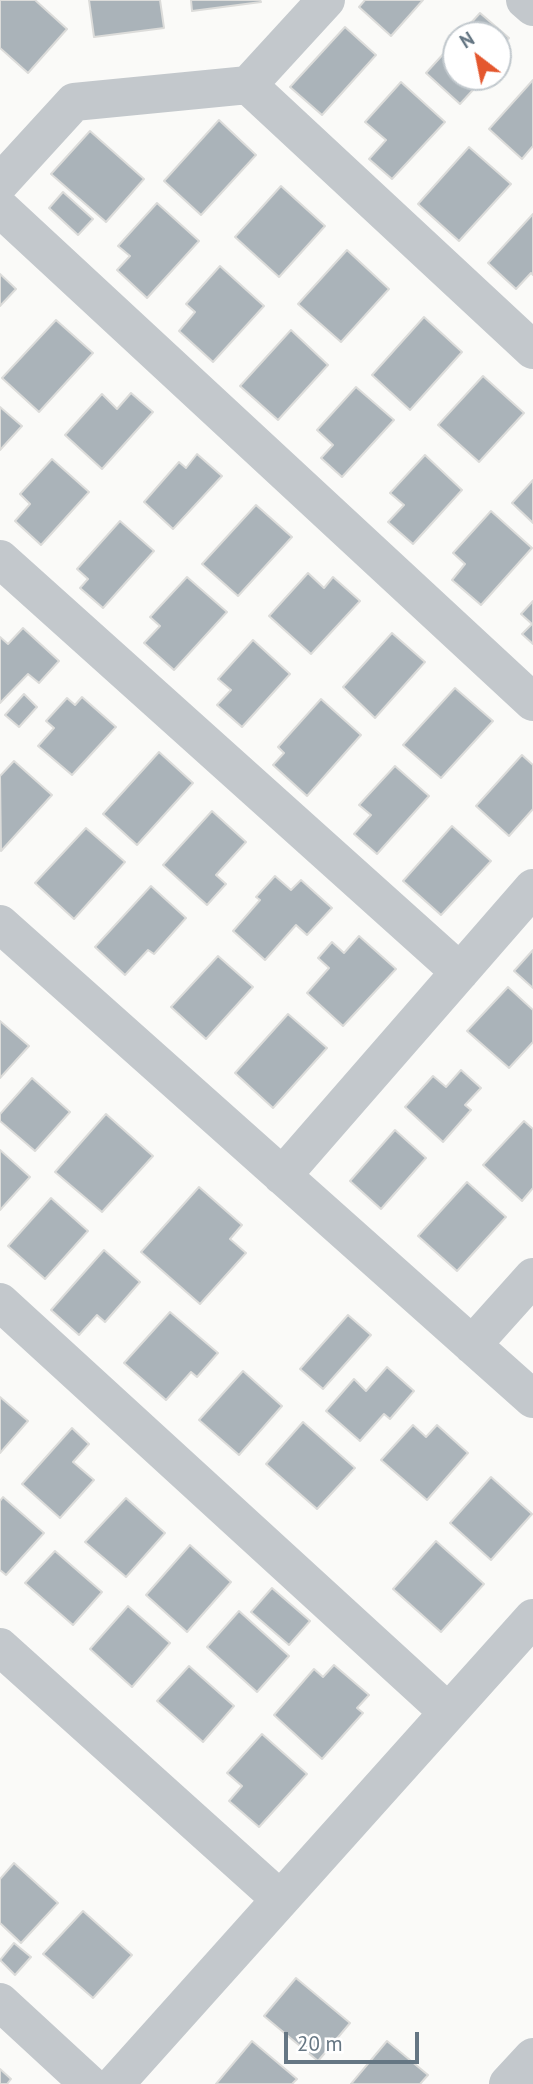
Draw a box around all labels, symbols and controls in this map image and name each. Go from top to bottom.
north arrow [442,21,512,91]
text: N [455,26,479,53]
scale bar [288,2018,423,2062]
text: 20 m [297,2030,343,2057]

